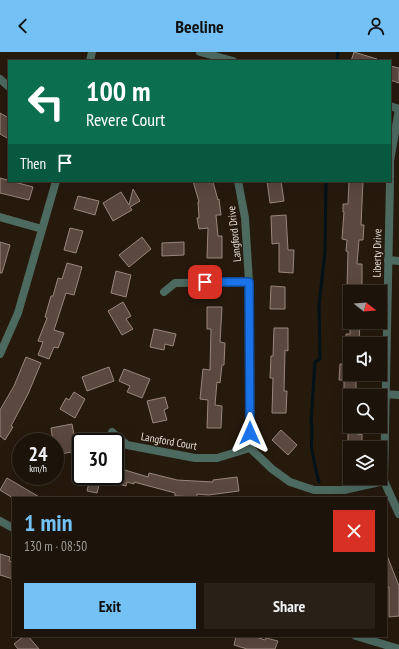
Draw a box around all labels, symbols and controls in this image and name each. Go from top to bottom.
icon: back [12,15,34,37]
text: Beeline [175,15,224,38]
icon: person [365,15,387,37]
text: 100 m [86,72,150,109]
icon: left [20,76,72,128]
text: Revere Court [86,108,165,131]
icon: arrive [54,152,76,174]
text: Then [20,154,46,173]
street label: Langford Drive [224,205,244,263]
street label: Liberty Drive [370,228,384,277]
pin [188,265,222,299]
icon: arrive [194,271,216,293]
north arrow [343,285,387,329]
map controls [343,285,387,485]
button: sound [343,337,387,381]
button: search [343,389,387,433]
position arrow [229,412,271,454]
street label: Langford Court [140,429,198,453]
speed limit sign: 30 [72,433,124,485]
text: 24 [28,441,48,467]
button: layers [343,441,387,485]
text: km/h [29,462,47,475]
text: 1 min [24,507,72,538]
button: close [333,510,375,552]
text: 130 m · 08:50 [24,538,87,555]
button: Exit [24,583,196,629]
button: Share [204,583,375,629]

